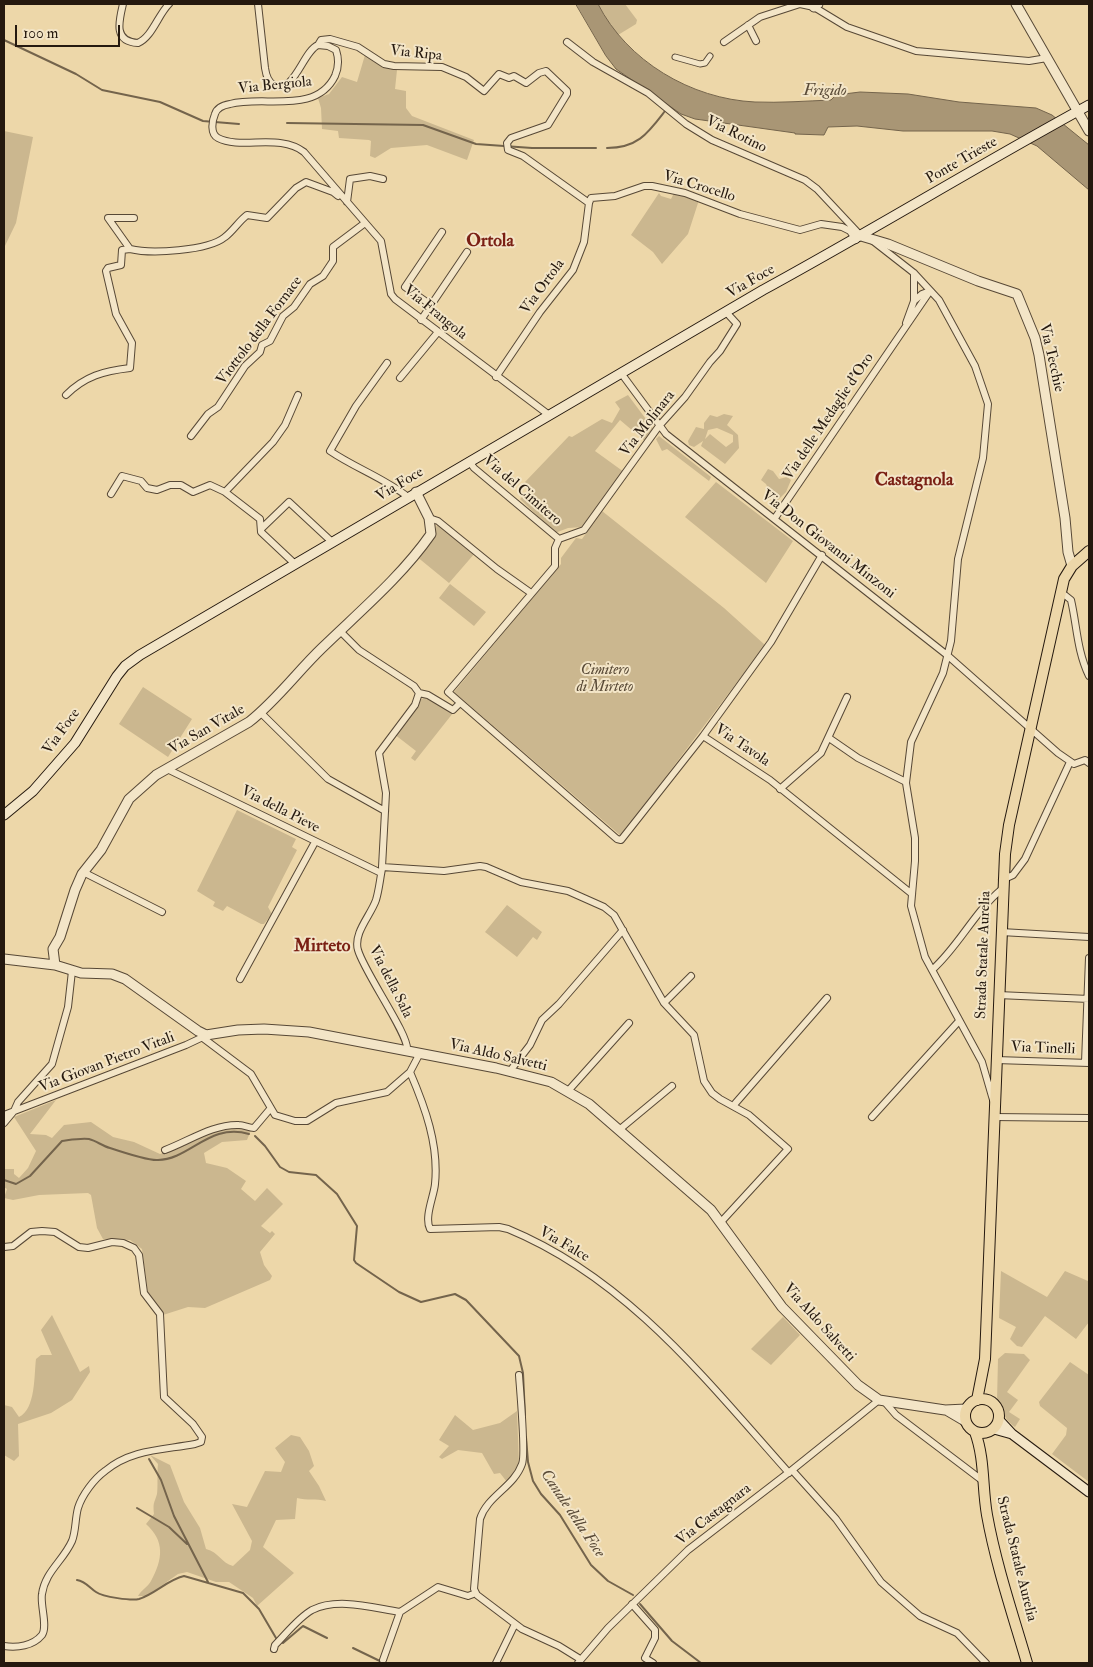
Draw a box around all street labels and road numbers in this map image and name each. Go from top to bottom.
street label: Via Ripa [389,42,443,66]
street label: Via Bergiola [237,73,313,99]
street label: Via Rotino [703,113,769,157]
street label: Ponte Trieste [923,133,1001,189]
street label: Via Crocello [661,167,737,207]
street label: Via Ortola [517,256,569,318]
street label: Via Foce [724,261,778,303]
street label: Viottolo della Fornace [213,273,307,389]
street label: Via Frangola [399,282,471,344]
street label: Via Tecchie [1034,322,1068,394]
street label: Via delle Medaglie d'Oro [780,350,878,484]
street label: Via Molinara [617,387,679,461]
street label: Via del Cimitero [479,452,565,530]
street label: Via Foce [373,464,427,506]
street label: Via Don Giovanni Minzoni [757,487,899,603]
street label: Via San Vitale [166,701,248,759]
street label: Via Foce [39,705,85,759]
street label: Via Tavola [711,721,773,771]
street label: Via della Pieve [238,782,322,838]
street label: Strada Statale Aurelia [973,891,995,1019]
street label: Via della Sala [364,943,416,1021]
street label: Via Giovan Pietro Vitali [37,1029,177,1097]
street label: Via Aldo Salvetti [447,1036,549,1076]
street label: Via Tinelli [1010,1039,1076,1059]
street label: Via Falce [536,1223,592,1267]
street label: Via Aldo Salvetti [779,1280,859,1366]
street label: Via Castagnara [673,1480,755,1550]
street label: Strada Statale Aurelia [992,1495,1040,1623]

